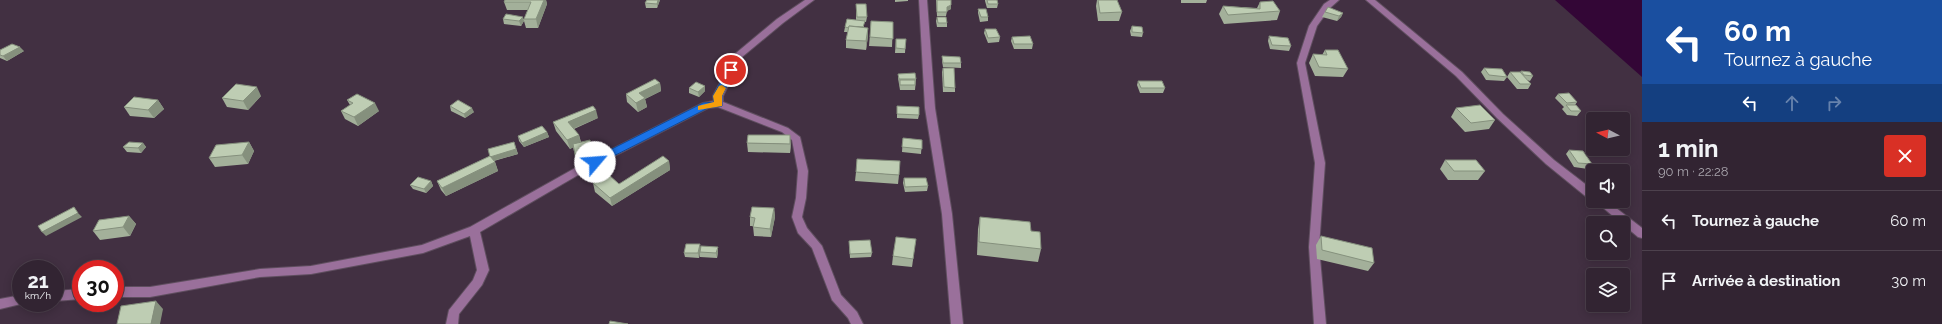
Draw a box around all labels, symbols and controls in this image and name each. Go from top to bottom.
text: 60 m [1724,15,1791,48]
icon: left [1658,16,1710,68]
text: Tournez à gauche [1724,49,1872,70]
pin [714,53,748,87]
icon: arrive [720,59,742,81]
icon: left [1739,92,1761,114]
icon: ahead [1781,92,1803,114]
icon: right [1823,92,1845,114]
north arrow [1586,112,1630,156]
map controls [1586,112,1630,312]
text: 1 min [1658,134,1719,163]
button: close [1884,135,1926,177]
position arrow [574,141,616,183]
button: sound [1586,164,1630,208]
text: 90 m · 22:28 [1658,164,1728,179]
icon: left [1658,210,1680,232]
text: Tournez à gauche [1692,212,1819,230]
text: 60 m [1890,212,1926,230]
button: search [1586,216,1630,260]
speed limit sign: 30 [72,260,124,312]
button: layers [1586,268,1630,312]
text: 21 [27,269,49,293]
icon: arrive [1658,270,1680,292]
text: Arrivée à destination [1692,272,1840,290]
text: 30 m [1891,272,1926,290]
text: km/h [25,290,51,301]

